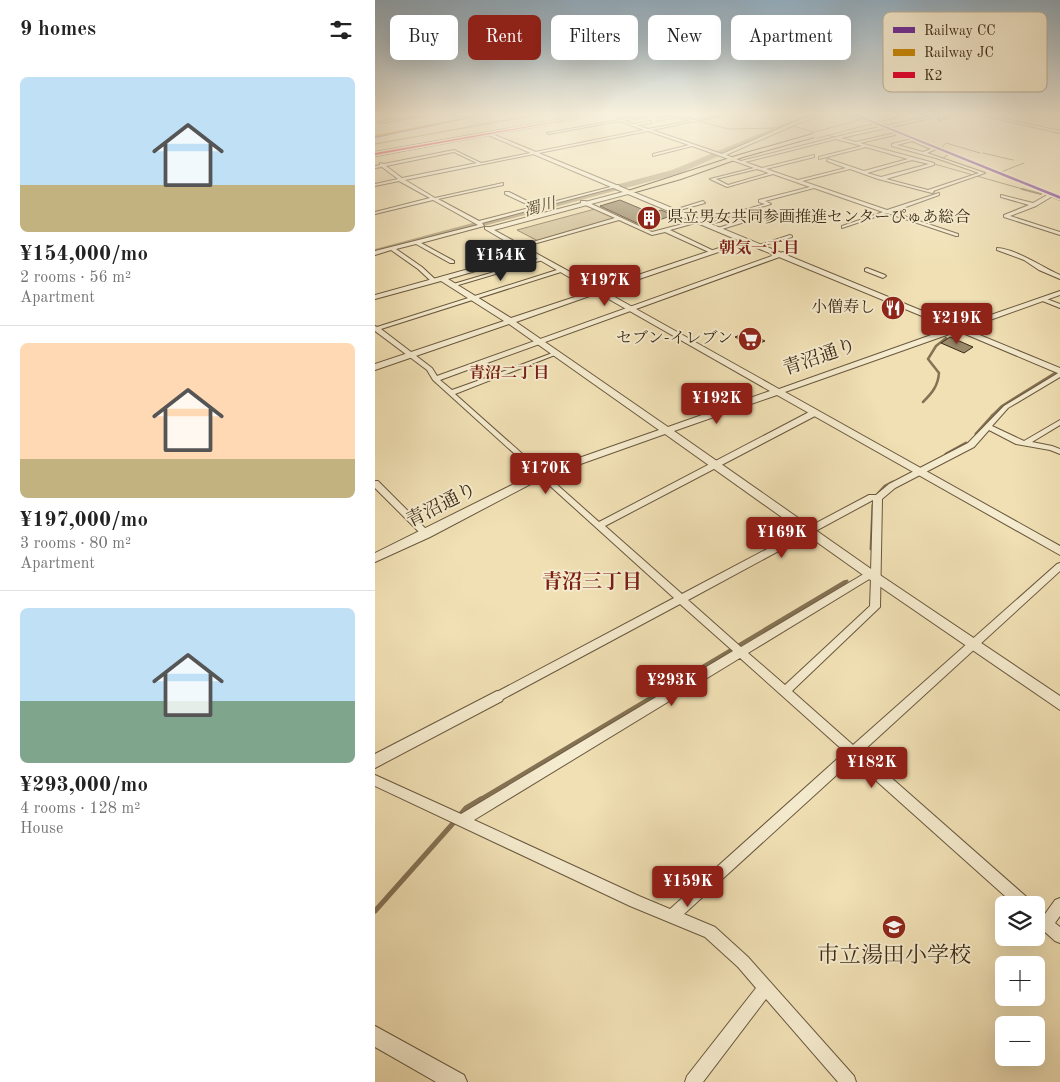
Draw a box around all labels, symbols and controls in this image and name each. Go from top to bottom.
legend [883,12,1047,92]
chip: Buy [390,15,458,60]
chip: Rent [468,15,541,60]
chip: Filters [551,15,638,60]
chip: New [648,15,721,60]
chip: Apartment [731,15,851,60]
icon: filters [327,16,355,44]
text: 9 homes [20,19,96,40]
text: Railway CC [924,24,996,38]
text: Railway JC [924,46,994,60]
text: K2 [924,69,943,83]
icon: home [143,110,233,200]
water label: 濁川 [522,194,559,220]
building icon: 県立男女共同参画推進センターぴゅあ総合 [636,205,662,231]
place label: 県立男女共同参画推進センターぴゅあ総合 [667,208,970,226]
district label: 朝気一丁目 [719,239,799,257]
pin: ¥154K [466,240,536,282]
text: ¥154,000/mo [20,244,148,265]
text: ¥154K [476,248,526,264]
pin: ¥197K [570,264,640,307]
text: 2 rooms · 56 m² [20,270,131,286]
text: ¥197K [580,273,630,289]
text: Apartment [20,290,95,306]
restaurant icon: 小僧寿し [880,295,906,321]
place label: 小僧寿し [811,298,875,316]
pin: ¥219K [922,302,992,345]
text: ¥219K [932,311,982,327]
supermarket icon: セブン-イレブン [737,326,763,352]
place label: セブン-イレブン [616,330,733,347]
street label: 青沼通り [780,335,859,379]
district label: 青沼二丁目 [469,364,549,382]
icon: home [143,375,233,465]
pin: ¥192K [682,382,752,425]
text: ¥192K [692,391,742,407]
pin: ¥170K [511,452,581,495]
text: ¥170K [521,461,571,477]
street label: 青沼通り [403,478,480,532]
text: ¥197,000/mo [20,510,148,531]
pin: ¥169K [747,516,817,559]
text: ¥169K [757,525,807,541]
text: 3 rooms · 80 m² [20,536,131,552]
text: Apartment [20,556,95,572]
district label: 青沼三丁目 [542,570,642,593]
icon: home [143,640,233,730]
pin: ¥293K [637,664,707,707]
text: ¥293K [647,673,697,689]
pin: ¥182K [837,746,907,789]
text: ¥182K [847,755,897,771]
text: ¥293,000/mo [20,775,148,796]
text: 4 rooms · 128 m² [20,801,140,817]
text: House [20,821,63,837]
pin: ¥159K [653,866,723,908]
text: ¥159K [663,874,713,890]
map controls [995,896,1045,1066]
button: layers [995,896,1045,946]
school or university icon: 市立湯田小学校 [881,914,907,940]
place label: 市立湯田小学校 [817,943,971,967]
button: + [995,956,1045,1006]
button: − [995,1016,1045,1066]

